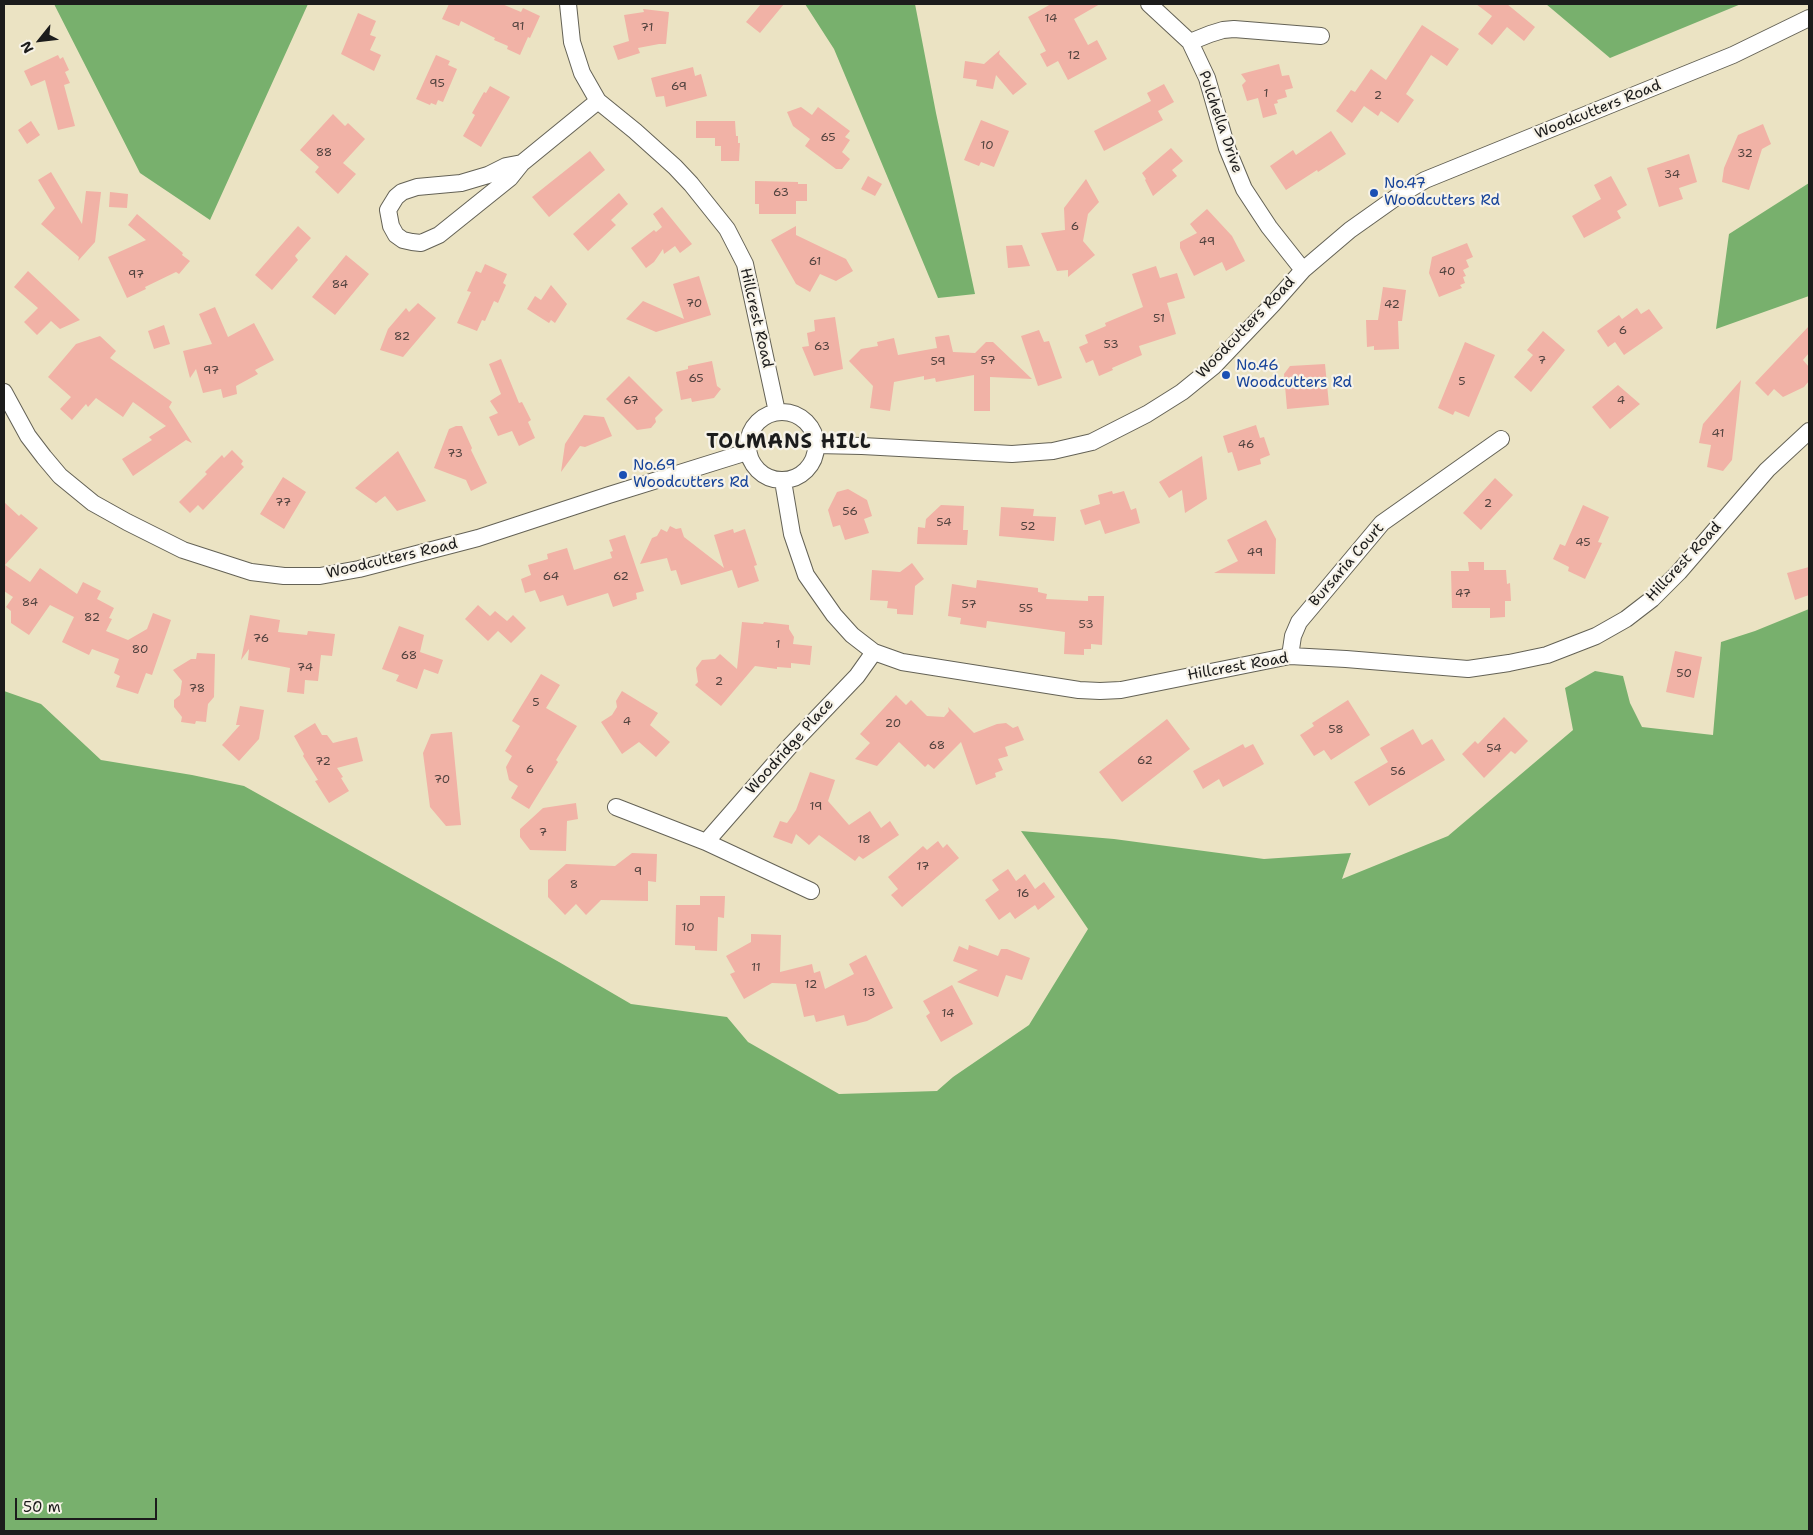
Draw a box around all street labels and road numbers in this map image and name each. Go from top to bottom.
street label: Pulchella Drive [1194,69,1246,175]
street label: Woodcutters Road [1532,77,1664,143]
street label: Hillcrest Road [736,266,776,370]
street label: Woodcutters Road [1193,273,1299,383]
street label: Hillcrest Road [1643,519,1725,605]
street label: Bursaria Court [1306,520,1388,610]
street label: Woodcutters Road [325,535,459,583]
street label: Hillcrest Road [1186,649,1290,685]
street label: Woodridge Place [742,696,838,798]

